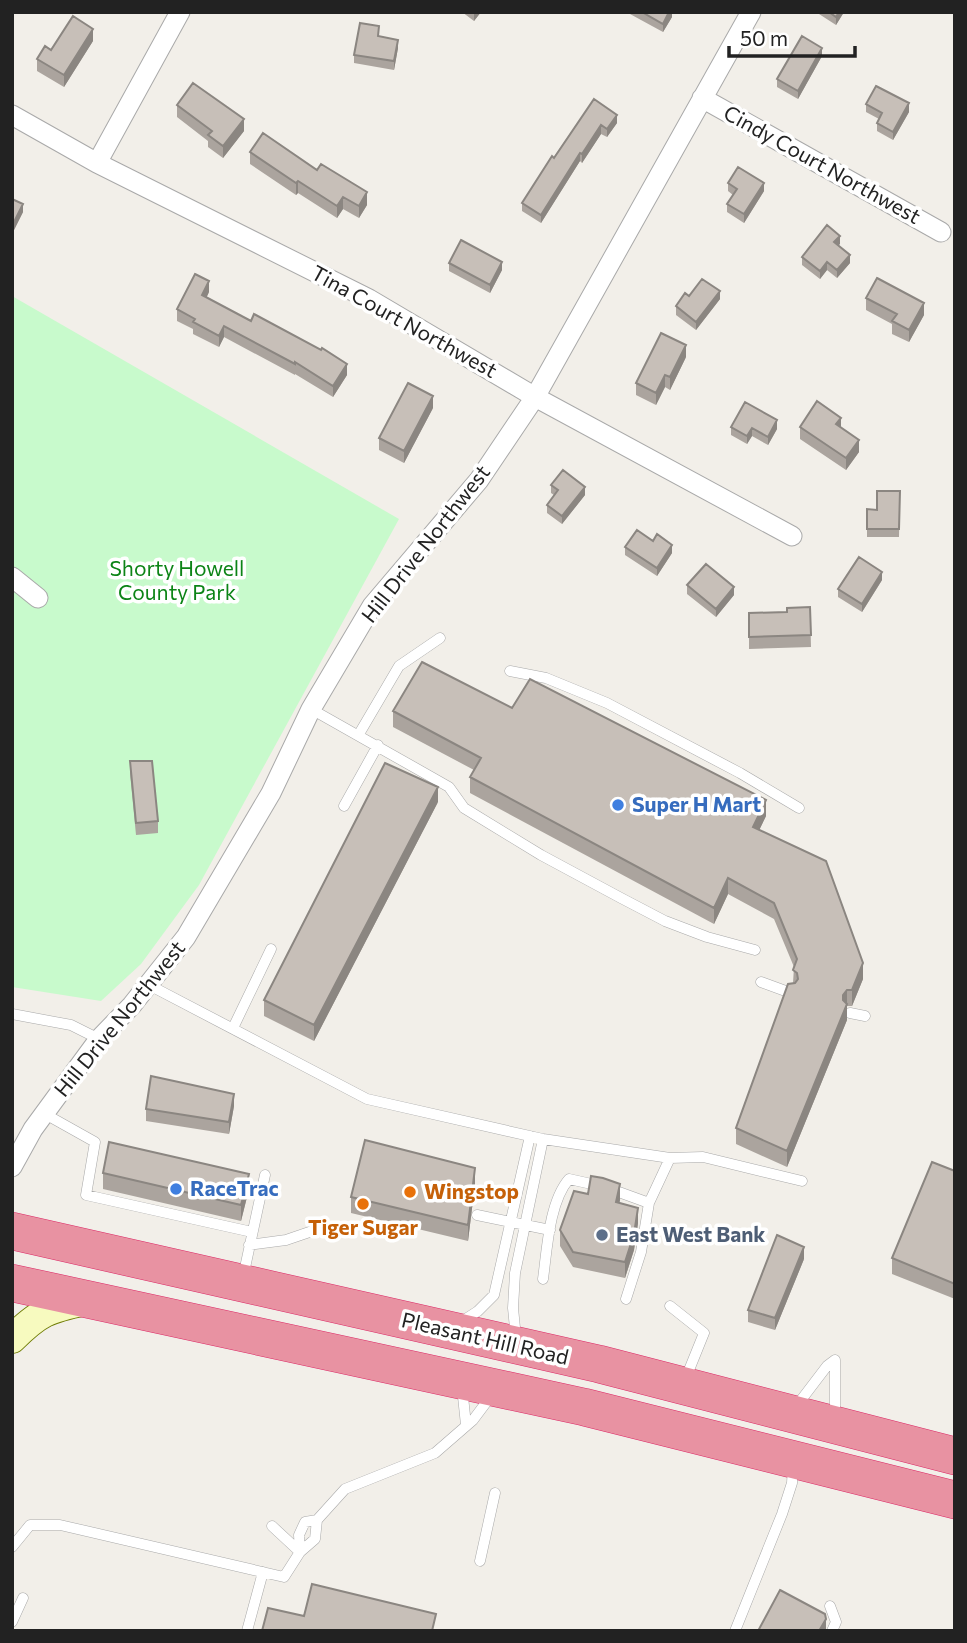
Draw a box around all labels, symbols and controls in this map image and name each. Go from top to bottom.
scale bar [729,14,855,58]
text: 50 m [740,25,788,50]
street label: Cindy Court Northwest [720,99,926,228]
street label: Tina Court Northwest [308,259,502,382]
street label: Hill Drive Northwest [355,459,494,627]
park label: Shorty Howell County Park [110,555,244,604]
place label: Super H Mart [632,791,761,816]
marker: Super H Mart [610,797,626,813]
street label: Hill Drive Northwest [48,935,189,1101]
place label: RaceTrac [190,1175,279,1200]
place label: Wingstop [424,1178,519,1203]
marker: RaceTrac [168,1181,184,1197]
marker: Wingstop [402,1184,418,1200]
marker: Tiger Sugar [355,1196,371,1212]
place label: Tiger Sugar [308,1214,418,1239]
place label: East West Bank [616,1221,765,1246]
marker: East West Bank [594,1227,610,1243]
street label: Pleasant Hill Road [399,1306,571,1369]

